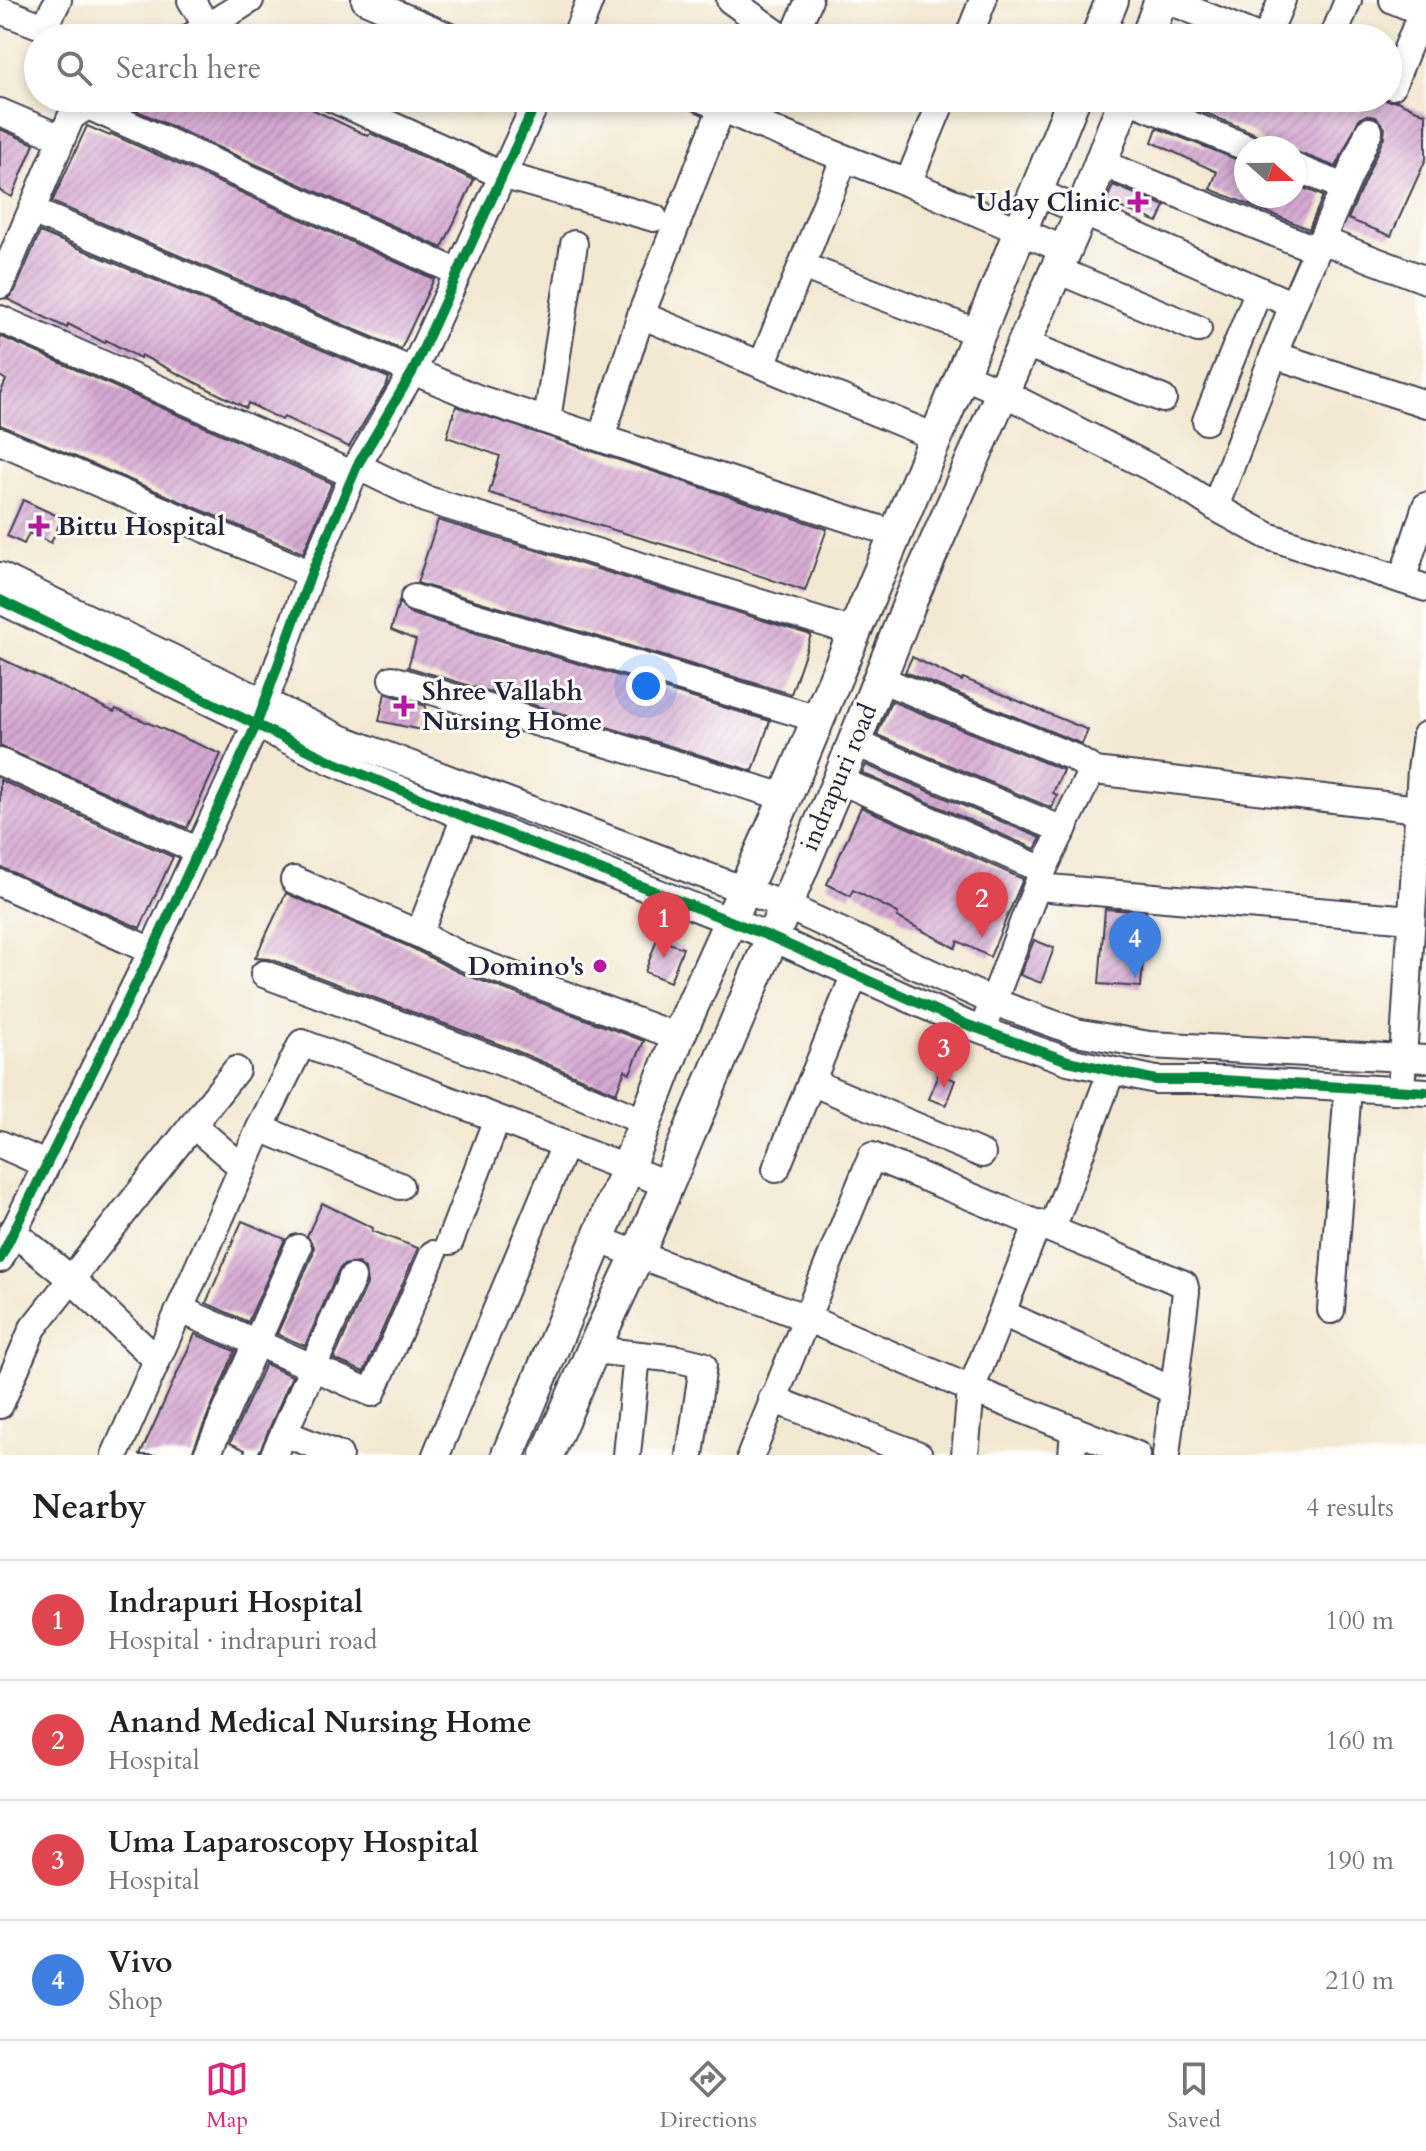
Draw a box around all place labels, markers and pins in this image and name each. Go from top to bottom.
place label: Uday Clinic [976,185,1120,220]
marker: Uday Clinic [1127,191,1149,213]
place label: Bittu Hospital [57,509,226,544]
marker: Bittu Hospital [28,515,50,537]
place label: Shree Vallabh Nursing Home [422,674,602,739]
marker: Shree Vallabh Nursing Home [393,695,415,717]
pin: 2 [956,872,1008,938]
pin: 1 [638,892,690,958]
pin: 4 [1109,912,1161,978]
place label: Domino's [468,949,584,984]
marker: Domino's [591,957,609,975]
pin: 3 [918,1022,970,1088]

